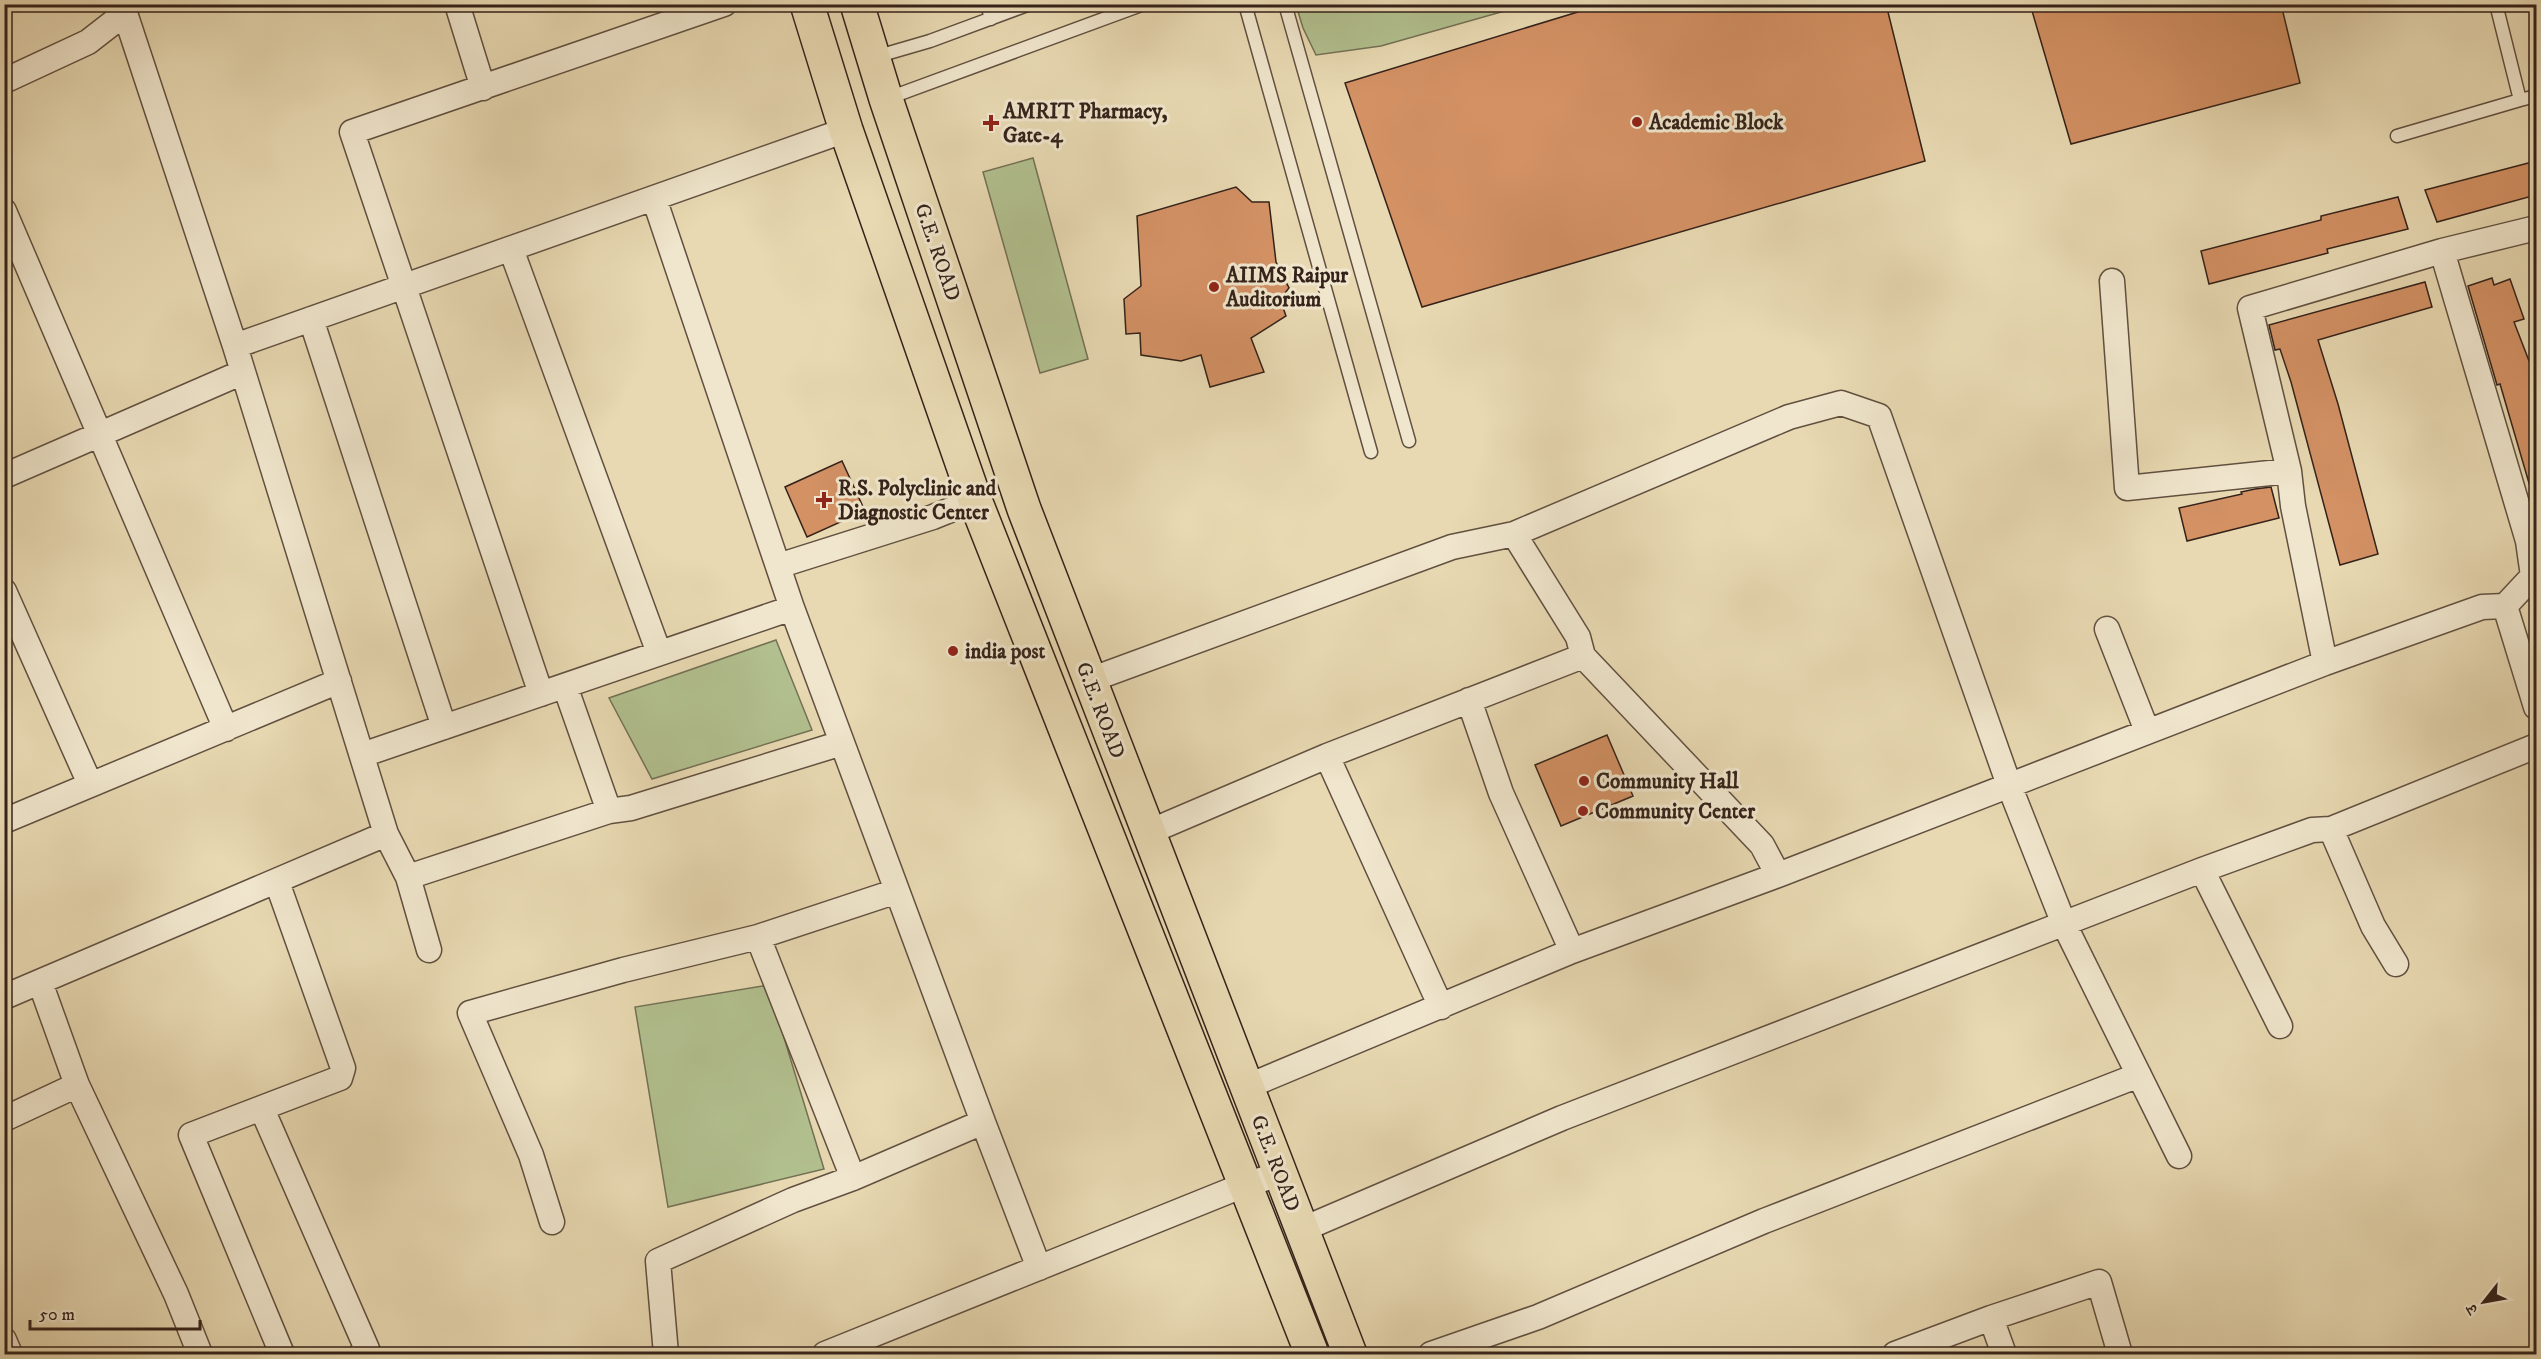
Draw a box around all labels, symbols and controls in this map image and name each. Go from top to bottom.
place label: AMRIT Pharmacy, Gate-4 [1002,99,1168,149]
place label: Academic Block [1648,110,1784,136]
marker: Academic Block [1630,115,1644,129]
marker: AMRIT Pharmacy, Gate-4 [984,116,998,130]
street label: G.E. ROAD [908,200,966,304]
place label: AIIMS Raipur Auditorium [1225,263,1349,313]
marker: AIIMS Raipur Auditorium [1207,280,1221,294]
place label: R.S. Polyclinic and Diagnostic Center [838,476,997,526]
marker: R.S. Polyclinic and Diagnostic Center [815,491,833,509]
place label: india post [965,639,1045,665]
marker: india post [946,644,960,658]
street label: G.E. ROAD [1070,658,1130,762]
place label: Community Hall [1596,769,1739,795]
marker: Community Hall [1577,774,1591,788]
place label: Community Center [1595,799,1756,825]
marker: Community Center [1576,804,1590,818]
street label: G.E. ROAD [1245,1111,1305,1215]
north arrow [2454,1272,2514,1332]
scale bar [30,1293,200,1331]
text: उ [2460,1299,2483,1319]
text: 50 m [39,1304,75,1326]

